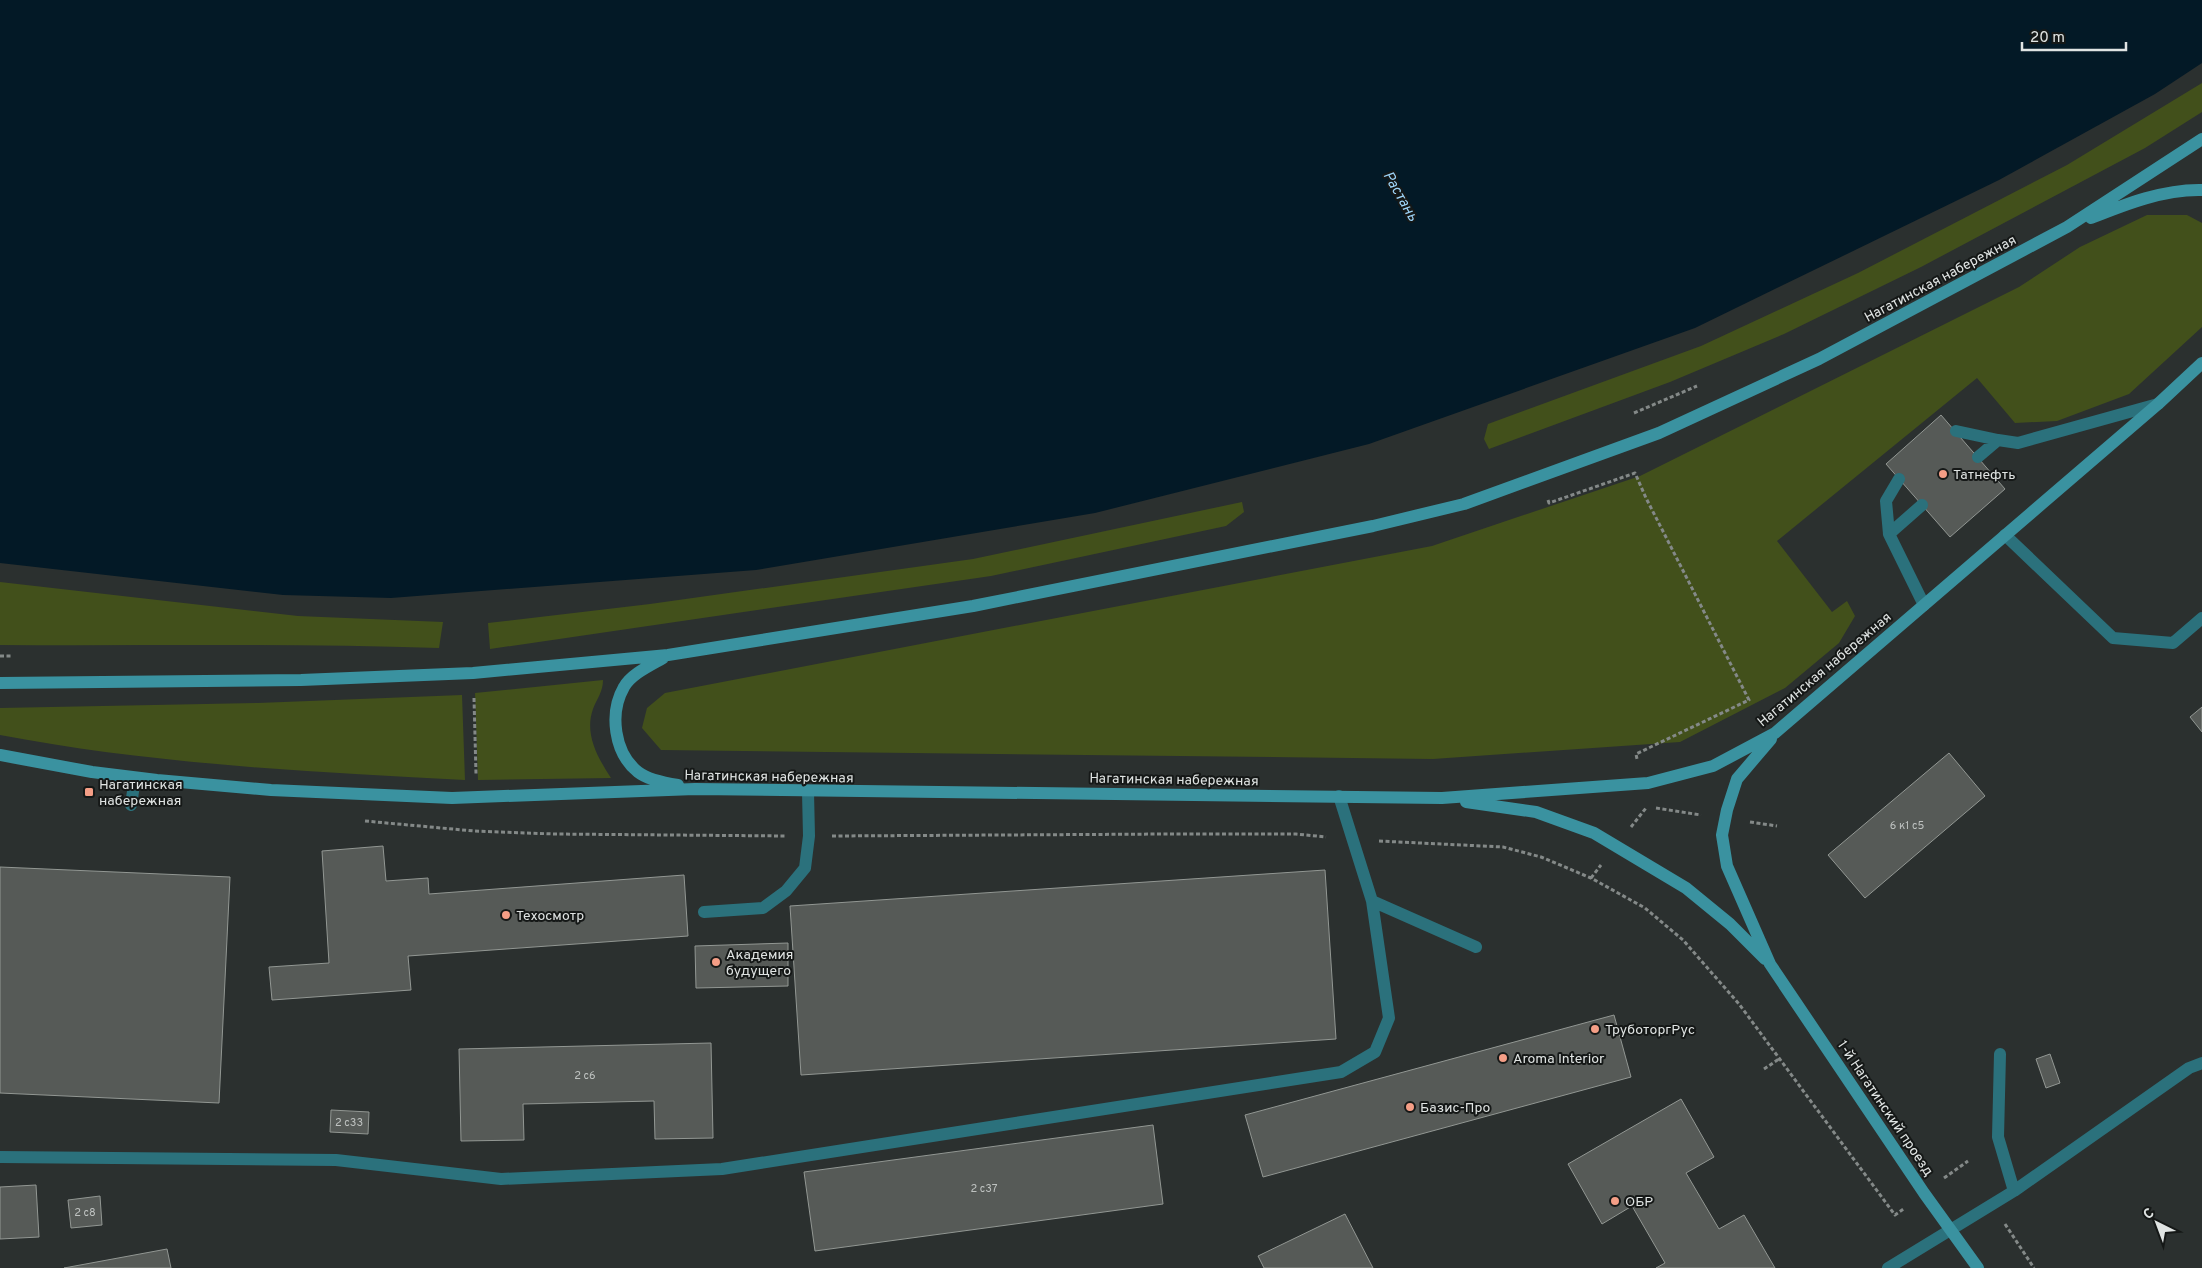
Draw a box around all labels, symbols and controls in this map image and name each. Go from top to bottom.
scale bar [2022,20,2126,52]
text: 20 m [2030,29,2065,48]
water label: Растань [1378,168,1422,225]
street label: Нагатинская набережная [1862,232,2019,327]
place label: Татнефть [1953,467,2015,484]
marker: Татнефть [1937,468,1949,480]
street label: Нагатинская набережная [1755,609,1895,731]
street label: Нагатинская набережная [684,768,854,787]
street label: Нагатинская набережная [1089,771,1259,790]
place label: Нагатинская набережная [99,777,183,810]
marker: Нагатинская набережная [83,786,95,798]
house number: 6 к1 с5 [1890,819,1924,833]
place label: Техосмотр [516,908,584,925]
marker: Техосмотр [500,909,512,921]
place label: Академия будущего [726,947,793,980]
marker: Академия будущего [710,956,722,968]
place label: ТруботоргРус [1605,1022,1695,1039]
marker: ТруботоргРус [1589,1023,1601,1035]
street label: 1-й Нагатинский проезд [1833,1038,1937,1180]
place label: Aroma Interior [1513,1051,1605,1068]
marker: Aroma Interior [1497,1052,1509,1064]
house number: 2 с6 [574,1069,596,1083]
place label: Базис-Про [1420,1100,1490,1117]
marker: Базис-Про [1404,1101,1416,1113]
house number: 2 с33 [335,1116,363,1130]
house number: 2 с37 [970,1182,998,1196]
place label: ОБР [1625,1194,1653,1211]
marker: ОБР [1609,1195,1621,1207]
north arrow [2132,1198,2182,1248]
text: С [2140,1205,2158,1224]
house number: 2 с8 [74,1206,96,1220]

